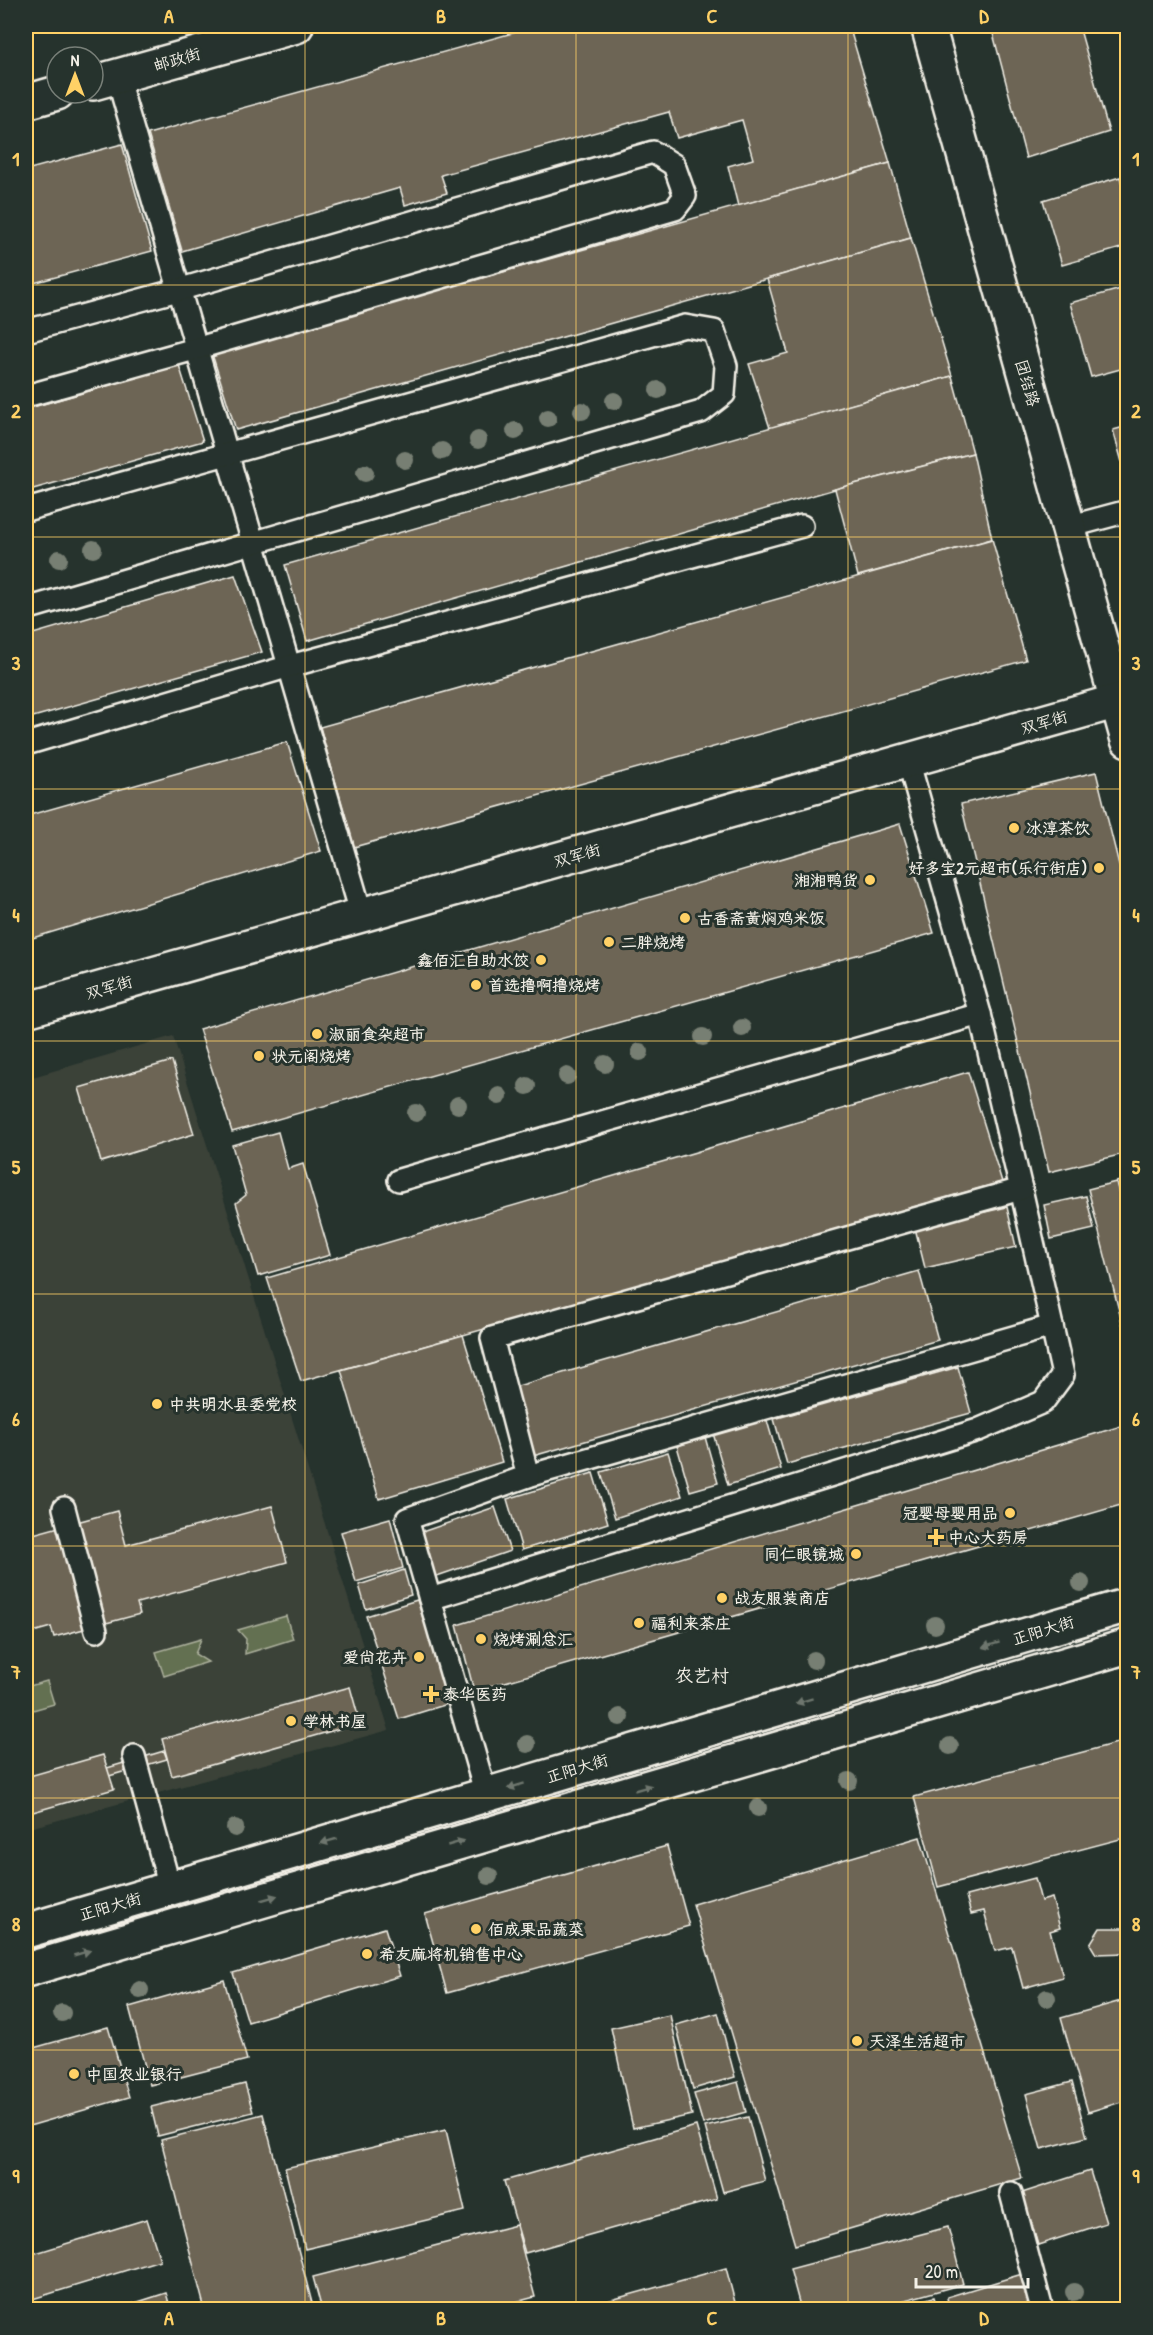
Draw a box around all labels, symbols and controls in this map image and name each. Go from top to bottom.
text: A [164,2,174,29]
text: B [436,2,446,29]
text: C [707,2,718,29]
text: D [979,2,989,29]
street label: 邮政街 [151,42,203,76]
north arrow [45,45,105,105]
text: N [71,49,80,71]
text: 1 [12,145,20,172]
text: 1 [1132,145,1140,172]
street label: 团结路 [1011,357,1045,409]
text: 2 [11,397,21,424]
text: 2 [1131,397,1141,424]
text: 3 [12,649,21,676]
text: 3 [1132,649,1141,676]
street label: 双军街 [1018,705,1070,739]
place label: 冰淳茶饮 [1026,817,1090,839]
marker: 冰淳茶饮 [1007,821,1021,835]
street label: 双军街 [551,838,603,872]
place label: 好多宝2元超市(乐行街店) [908,857,1087,879]
marker: 好多宝2元超市(乐行街店) [1092,861,1106,875]
place label: 湘湘鸭货 [794,869,858,891]
marker: 湘湘鸭货 [863,873,877,887]
text: 4 [12,901,20,928]
text: 4 [1132,901,1140,928]
place label: 古香斋黄焖鸡米饭 [697,907,825,929]
marker: 古香斋黄焖鸡米饭 [678,911,692,925]
place label: 二胖烧烤 [621,931,685,953]
marker: 二胖烧烤 [602,935,616,949]
place label: 鑫佰汇自助水饺 [417,949,529,971]
marker: 鑫佰汇自助水饺 [534,953,548,967]
street label: 双军街 [83,970,135,1004]
place label: 首选撸啊撸烧烤 [488,974,600,996]
marker: 首选撸啊撸烧烤 [469,978,483,992]
place label: 淑丽食杂超市 [329,1023,425,1045]
marker: 淑丽食杂超市 [310,1027,324,1041]
place label: 状元阁烧烤 [271,1045,351,1067]
marker: 状元阁烧烤 [252,1049,266,1063]
text: 5 [12,1153,21,1180]
text: 5 [1132,1153,1141,1180]
place label: 中共明水县委党校 [169,1393,297,1415]
marker: 中共明水县委党校 [150,1397,164,1411]
text: 6 [12,1405,20,1432]
text: 6 [1132,1405,1140,1432]
place label: 冠婴母婴用品 [902,1502,998,1524]
marker: 冠婴母婴用品 [1003,1506,1017,1520]
place label: 中心大药房 [948,1526,1028,1548]
marker: 中心大药房 [929,1530,943,1544]
place label: 同仁眼镜城 [764,1543,844,1565]
marker: 同仁眼镜城 [849,1547,863,1561]
place label: 战友服装商店 [734,1587,830,1609]
marker: 战友服装商店 [715,1591,729,1605]
street label: 正阳大街 [1009,1610,1077,1650]
place label: 福利来茶庄 [651,1612,731,1634]
marker: 福利来茶庄 [632,1616,646,1630]
place label: 烧烤涮总汇 [493,1628,573,1650]
marker: 烧烤涮总汇 [474,1632,488,1646]
one-way arrow [982,1641,1000,1650]
place label: 爱尚花卉 [343,1646,407,1668]
marker: 爱尚花卉 [412,1650,426,1664]
text: 7 [10,1658,21,1685]
text: 7 [1130,1658,1141,1685]
district label: 农艺村 [675,1663,729,1688]
place label: 泰华医药 [443,1683,507,1705]
marker: 泰华医药 [424,1687,438,1701]
one-way arrow [795,1697,813,1706]
place label: 学林书屋 [303,1710,367,1732]
marker: 学林书屋 [284,1714,298,1728]
street label: 正阳大街 [543,1748,611,1788]
one-way arrow [507,1782,525,1791]
one-way arrow [634,1783,652,1792]
one-way arrow [320,1837,338,1846]
one-way arrow [447,1838,465,1847]
street label: 正阳大街 [76,1887,144,1925]
one-way arrow [260,1893,278,1903]
text: 8 [12,1910,21,1937]
text: 8 [1132,1910,1141,1937]
place label: 佰成果品蔬菜 [488,1918,584,1940]
marker: 佰成果品蔬菜 [469,1922,483,1936]
place label: 希友麻将机销售中心 [379,1943,523,1965]
marker: 希友麻将机销售中心 [360,1947,374,1961]
one-way arrow [73,1948,91,1958]
place label: 天泽生活超市 [869,2030,965,2052]
marker: 天泽生活超市 [850,2034,864,2048]
place label: 中国农业银行 [86,2063,182,2085]
marker: 中国农业银行 [67,2067,81,2081]
text: 9 [12,2162,20,2189]
text: 9 [1132,2162,1140,2189]
scale bar [916,2251,1028,2289]
text: 20 m [925,2259,958,2284]
text: A [164,2304,174,2331]
text: B [436,2304,446,2331]
text: C [707,2304,718,2331]
text: D [979,2304,989,2331]

